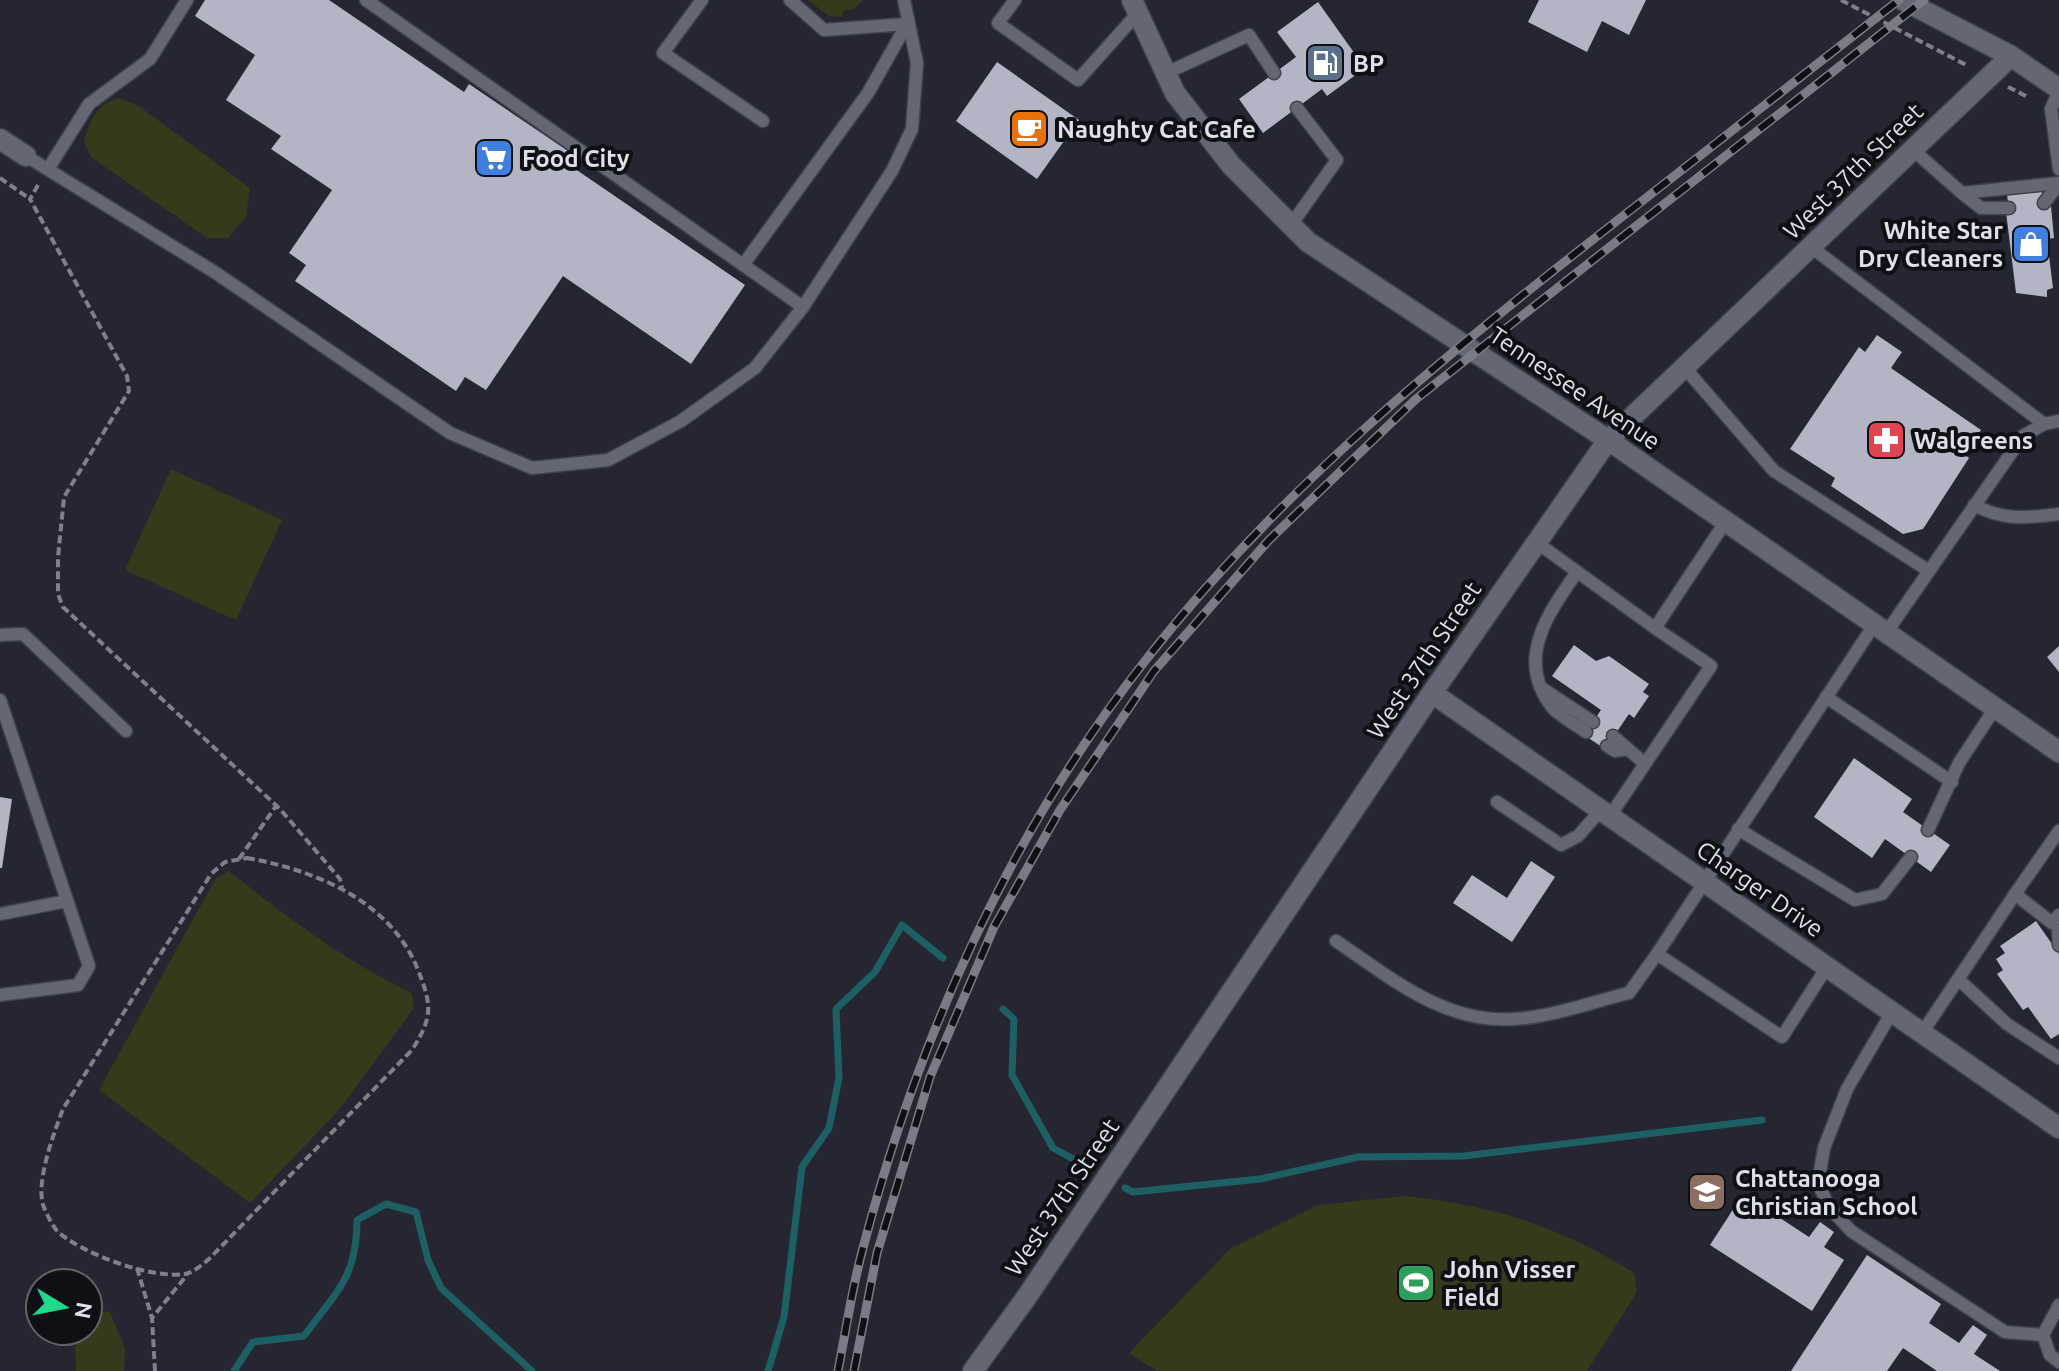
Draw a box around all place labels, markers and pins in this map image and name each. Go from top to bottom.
fuel station icon: BP [1304,42,1346,84]
place label: BP [1353,50,1384,77]
cafe icon: Naughty Cat Cafe [1008,108,1050,150]
place label: Naughty Cat Cafe [1057,116,1256,143]
supermarket icon: Food City [473,137,515,179]
place label: Food City [522,145,630,172]
place label: White Star Dry Cleaners [1858,217,2003,272]
shop icon: White Star Dry Cleaners [2010,223,2052,265]
pharmacy icon: Walgreens [1865,419,1907,461]
place label: Walgreens [1914,427,2033,454]
place label: Chattanooga Christian School [1735,1165,1918,1220]
school or university icon: Chattanooga Christian School [1686,1171,1728,1213]
place label: John Visser Field [1444,1256,1575,1311]
sports icon: John Visser Field [1395,1262,1437,1304]

